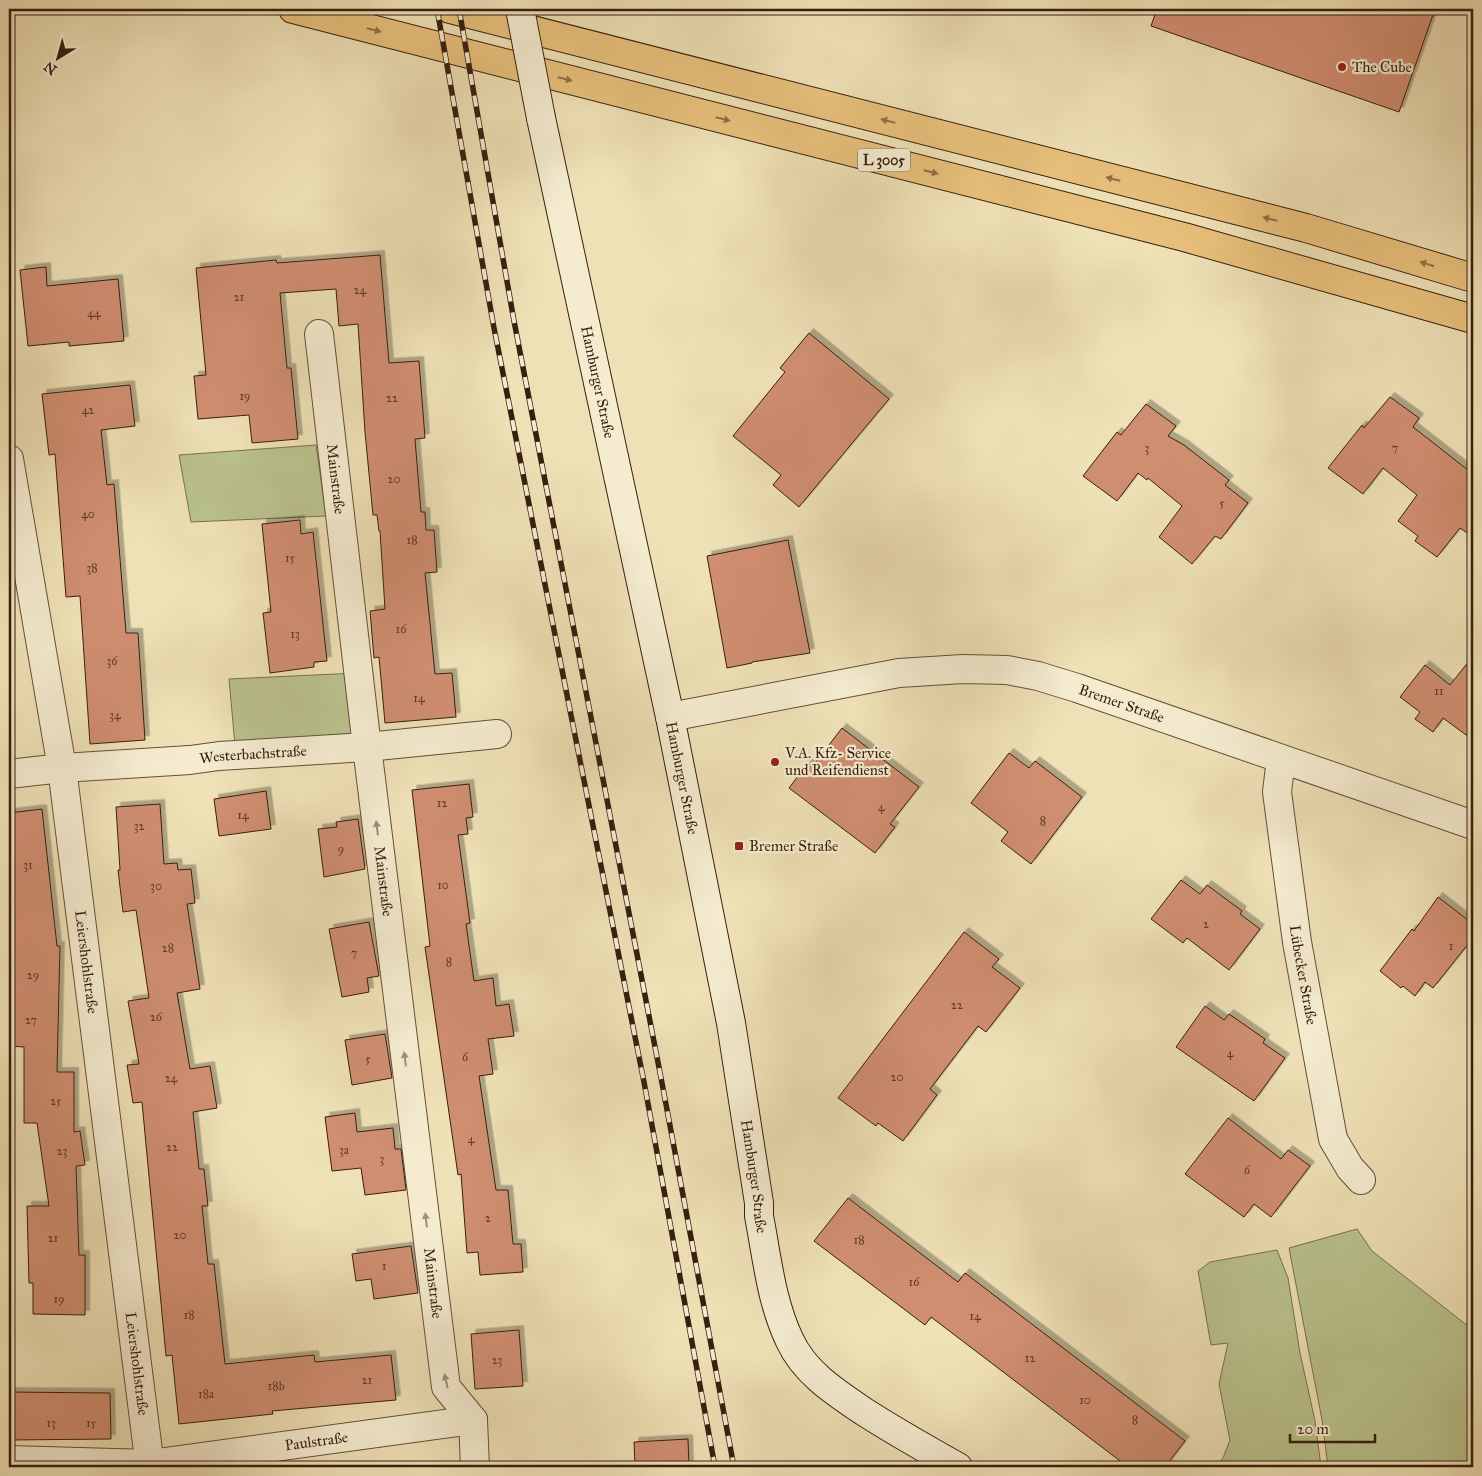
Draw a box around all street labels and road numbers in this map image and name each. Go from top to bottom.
road number: L 3005 [858,148,910,172]
street label: Hamburger Straße [577,324,619,440]
street label: Mainstraße [323,443,349,515]
street label: Bremer Straße [1077,680,1167,727]
street label: Hamburger Straße [662,720,702,836]
street label: Westerbachstraße [198,742,307,768]
street label: Mainstraße [370,845,397,917]
street label: Leiershohlstraße [71,909,102,1015]
street label: Lübecker Straße [1286,924,1321,1026]
street label: Hamburger Straße [737,1118,771,1235]
street label: Mainstraße [420,1247,446,1319]
street label: Leiershohlstraße [122,1311,152,1416]
street label: Paulstraße [284,1428,349,1455]

